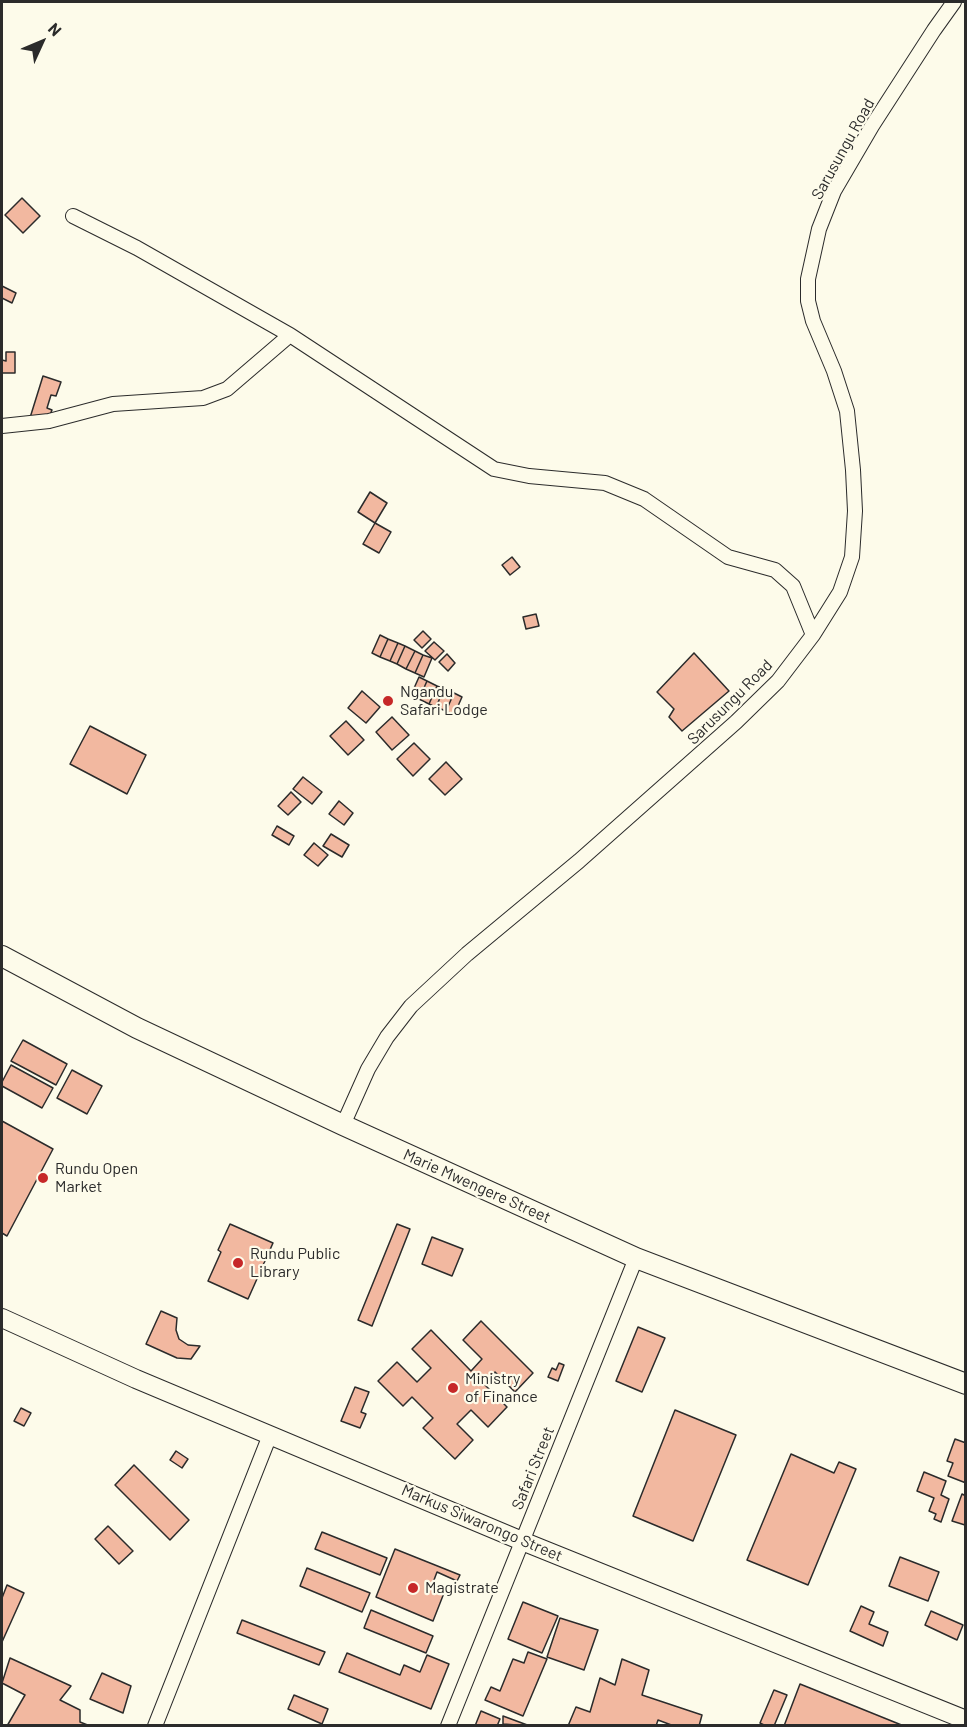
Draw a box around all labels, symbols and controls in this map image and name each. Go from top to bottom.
north arrow [12,12,72,72]
text: N [45,19,66,40]
street label: Sarusungu Road [807,95,879,203]
street label: Sarusungu Road [683,655,777,749]
place label: Ngandu Safari Lodge [400,682,488,720]
marker: Ngandu Safari Lodge [381,694,395,708]
street label: Marie Mwengere Street [400,1145,554,1227]
place label: Rundu Open Market [55,1159,138,1197]
marker: Rundu Open Market [36,1171,50,1185]
place label: Rundu Public Library [250,1244,340,1282]
marker: Rundu Public Library [231,1256,245,1270]
place label: Ministry of Finance [465,1369,538,1407]
marker: Ministry of Finance [446,1381,460,1395]
street label: Safari Street [508,1424,558,1512]
street label: Markus Siwarongo Street [399,1480,565,1566]
place label: Magistrate [425,1578,499,1598]
marker: Magistrate [406,1581,420,1595]

